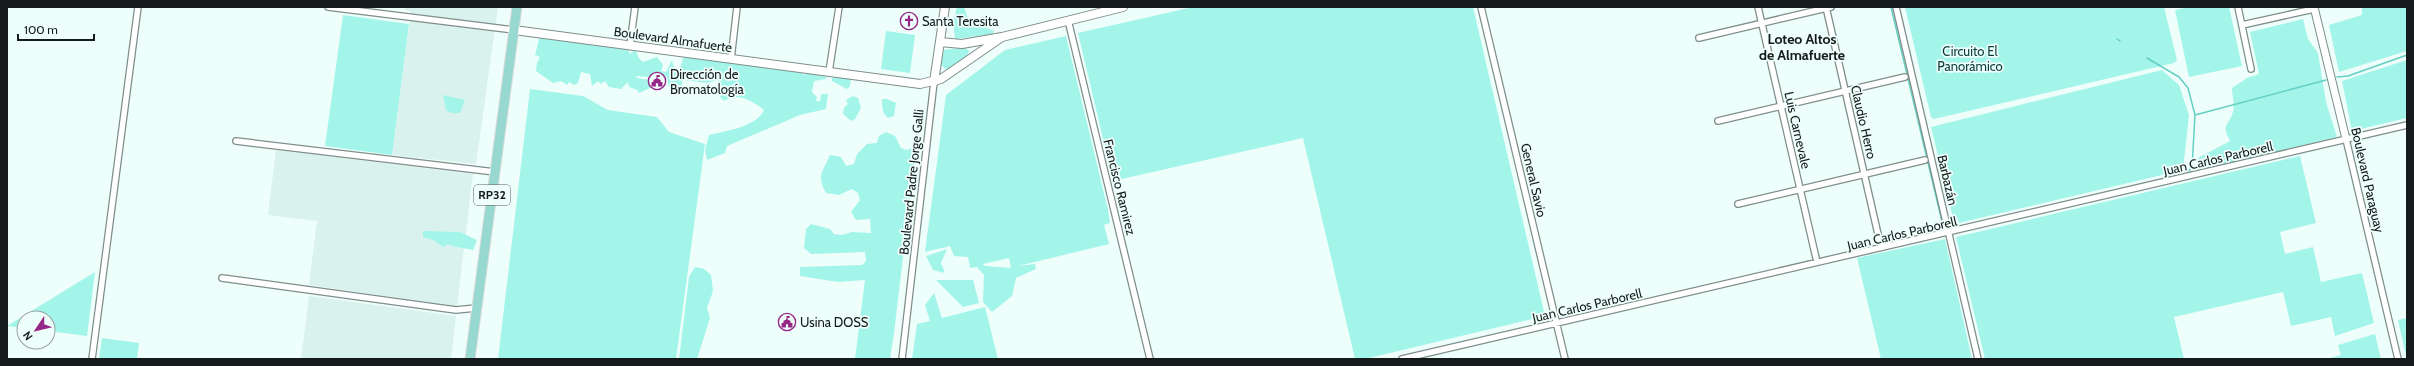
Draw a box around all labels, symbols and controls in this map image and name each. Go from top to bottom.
church icon: Santa Teresita [899,11,919,31]
place label: Santa Teresita [922,13,999,29]
scale bar [18,16,94,42]
text: 100 m [24,22,58,37]
street label: Boulevard Almafuerte [613,23,734,55]
district label: Loteo Altos de Almafuerte [1759,30,1845,64]
park label: Circuito El Panorámico [1937,43,2003,74]
place label: Dirección de Bromatología [670,66,744,97]
public building icon: Dirección de Bromatología [647,71,667,91]
street label: Claudio Herro [1848,84,1880,160]
street label: Luis Carnevale [1781,90,1815,170]
street label: Boulevard Padre Jorge Galli [895,108,927,256]
street label: Boulevard Paraguay [2348,126,2388,235]
street label: Francisco Ramirez [1100,137,1140,237]
street label: Juan Carlos Parborell [2161,138,2274,179]
street label: General Savio [1518,141,1550,219]
street label: Barbazán [1934,153,1962,207]
road number: RP32 [474,185,510,205]
street label: Juan Carlos Parborell [1845,213,1958,254]
street label: Juan Carlos Parborell [1530,285,1643,326]
north arrow [16,310,56,350]
public building icon: Usina DOSS [777,312,797,332]
place label: Usina DOSS [800,314,869,330]
text: N [20,329,36,343]

